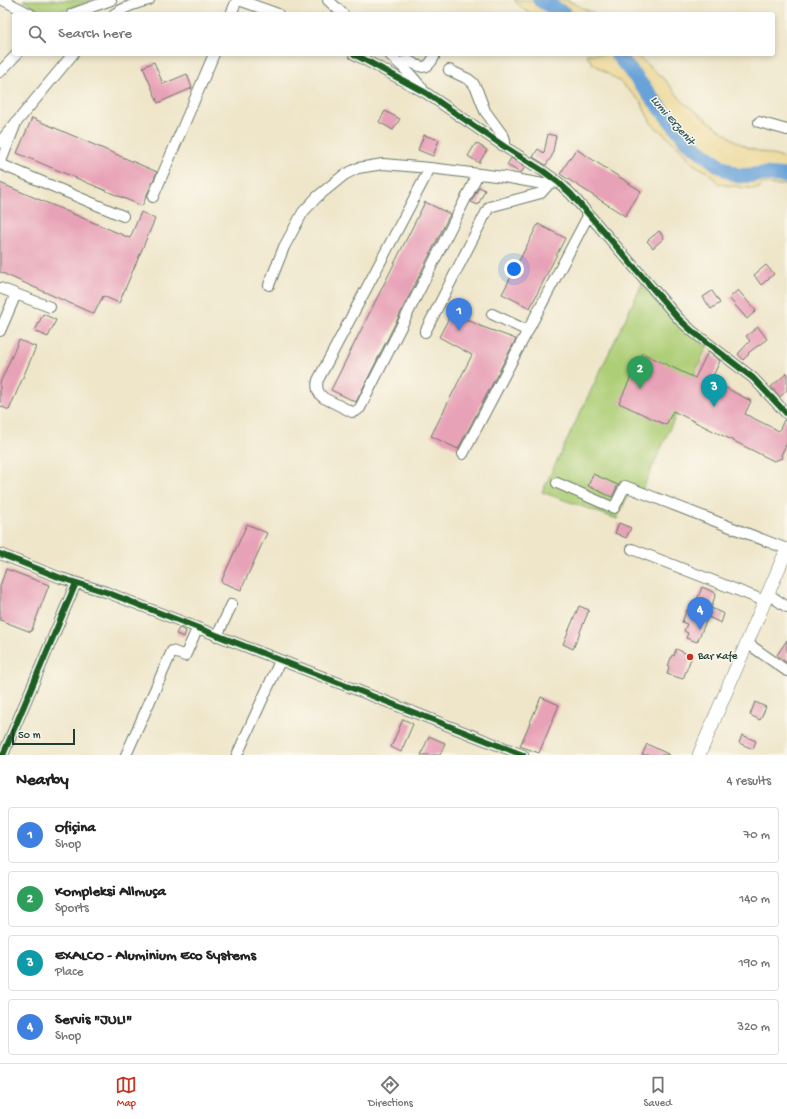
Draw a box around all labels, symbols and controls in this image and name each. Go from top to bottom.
search box [12,12,775,56]
icon: search [26,23,48,45]
text: Search here [58,25,132,43]
water label: Lumi Erzenit [647,94,698,150]
your location [504,259,524,279]
pin: 1 [446,298,472,331]
pin: 2 [627,356,653,389]
pin: 3 [701,374,727,407]
pin: 4 [687,597,713,630]
place label: Bar Kafe [697,650,738,663]
marker: Bar Kafe [685,652,695,662]
scale bar [12,727,75,746]
text: 50 m [18,730,40,742]
text: Nearby [16,771,69,791]
text: 4 results [727,774,771,789]
text: Ofiçina [55,819,96,837]
text: 1 [27,828,33,843]
text: 70 m [744,828,770,843]
text: Shop [55,837,81,852]
text: Kompleksi Allmuça [55,883,166,901]
text: 2 [27,892,33,907]
text: 140 m [739,892,770,907]
text: Sports [55,901,89,916]
text: EXALCO - Aluminium Eco Systems [55,947,256,965]
text: 3 [27,956,33,971]
text: 190 m [739,956,770,971]
text: Place [55,965,83,980]
text: Servis "JULI" [55,1011,132,1029]
text: 4 [27,1020,33,1035]
text: 320 m [737,1020,770,1035]
text: Shop [55,1029,81,1044]
tab: Map [115,1074,137,1110]
tab: Directions [368,1074,413,1110]
tab: Saved [643,1074,672,1110]

